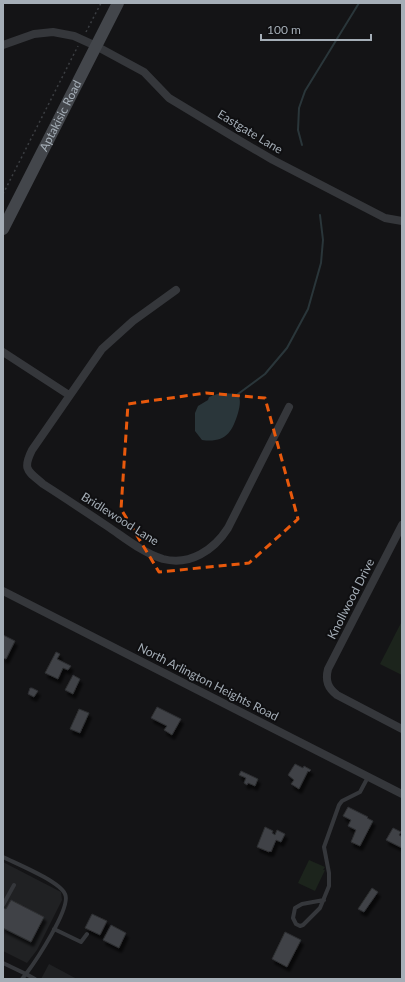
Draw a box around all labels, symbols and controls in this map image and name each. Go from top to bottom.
scale bar [261,16,371,42]
text: 100 m [267,22,301,37]
street label: Aptakisic Road [36,78,84,154]
street label: Eastgate Lane [215,106,286,157]
street label: Bridlewood Lane [79,489,162,548]
street label: Knollwood Drive [324,556,377,642]
street label: North Arlington Heights Road [135,639,281,724]

